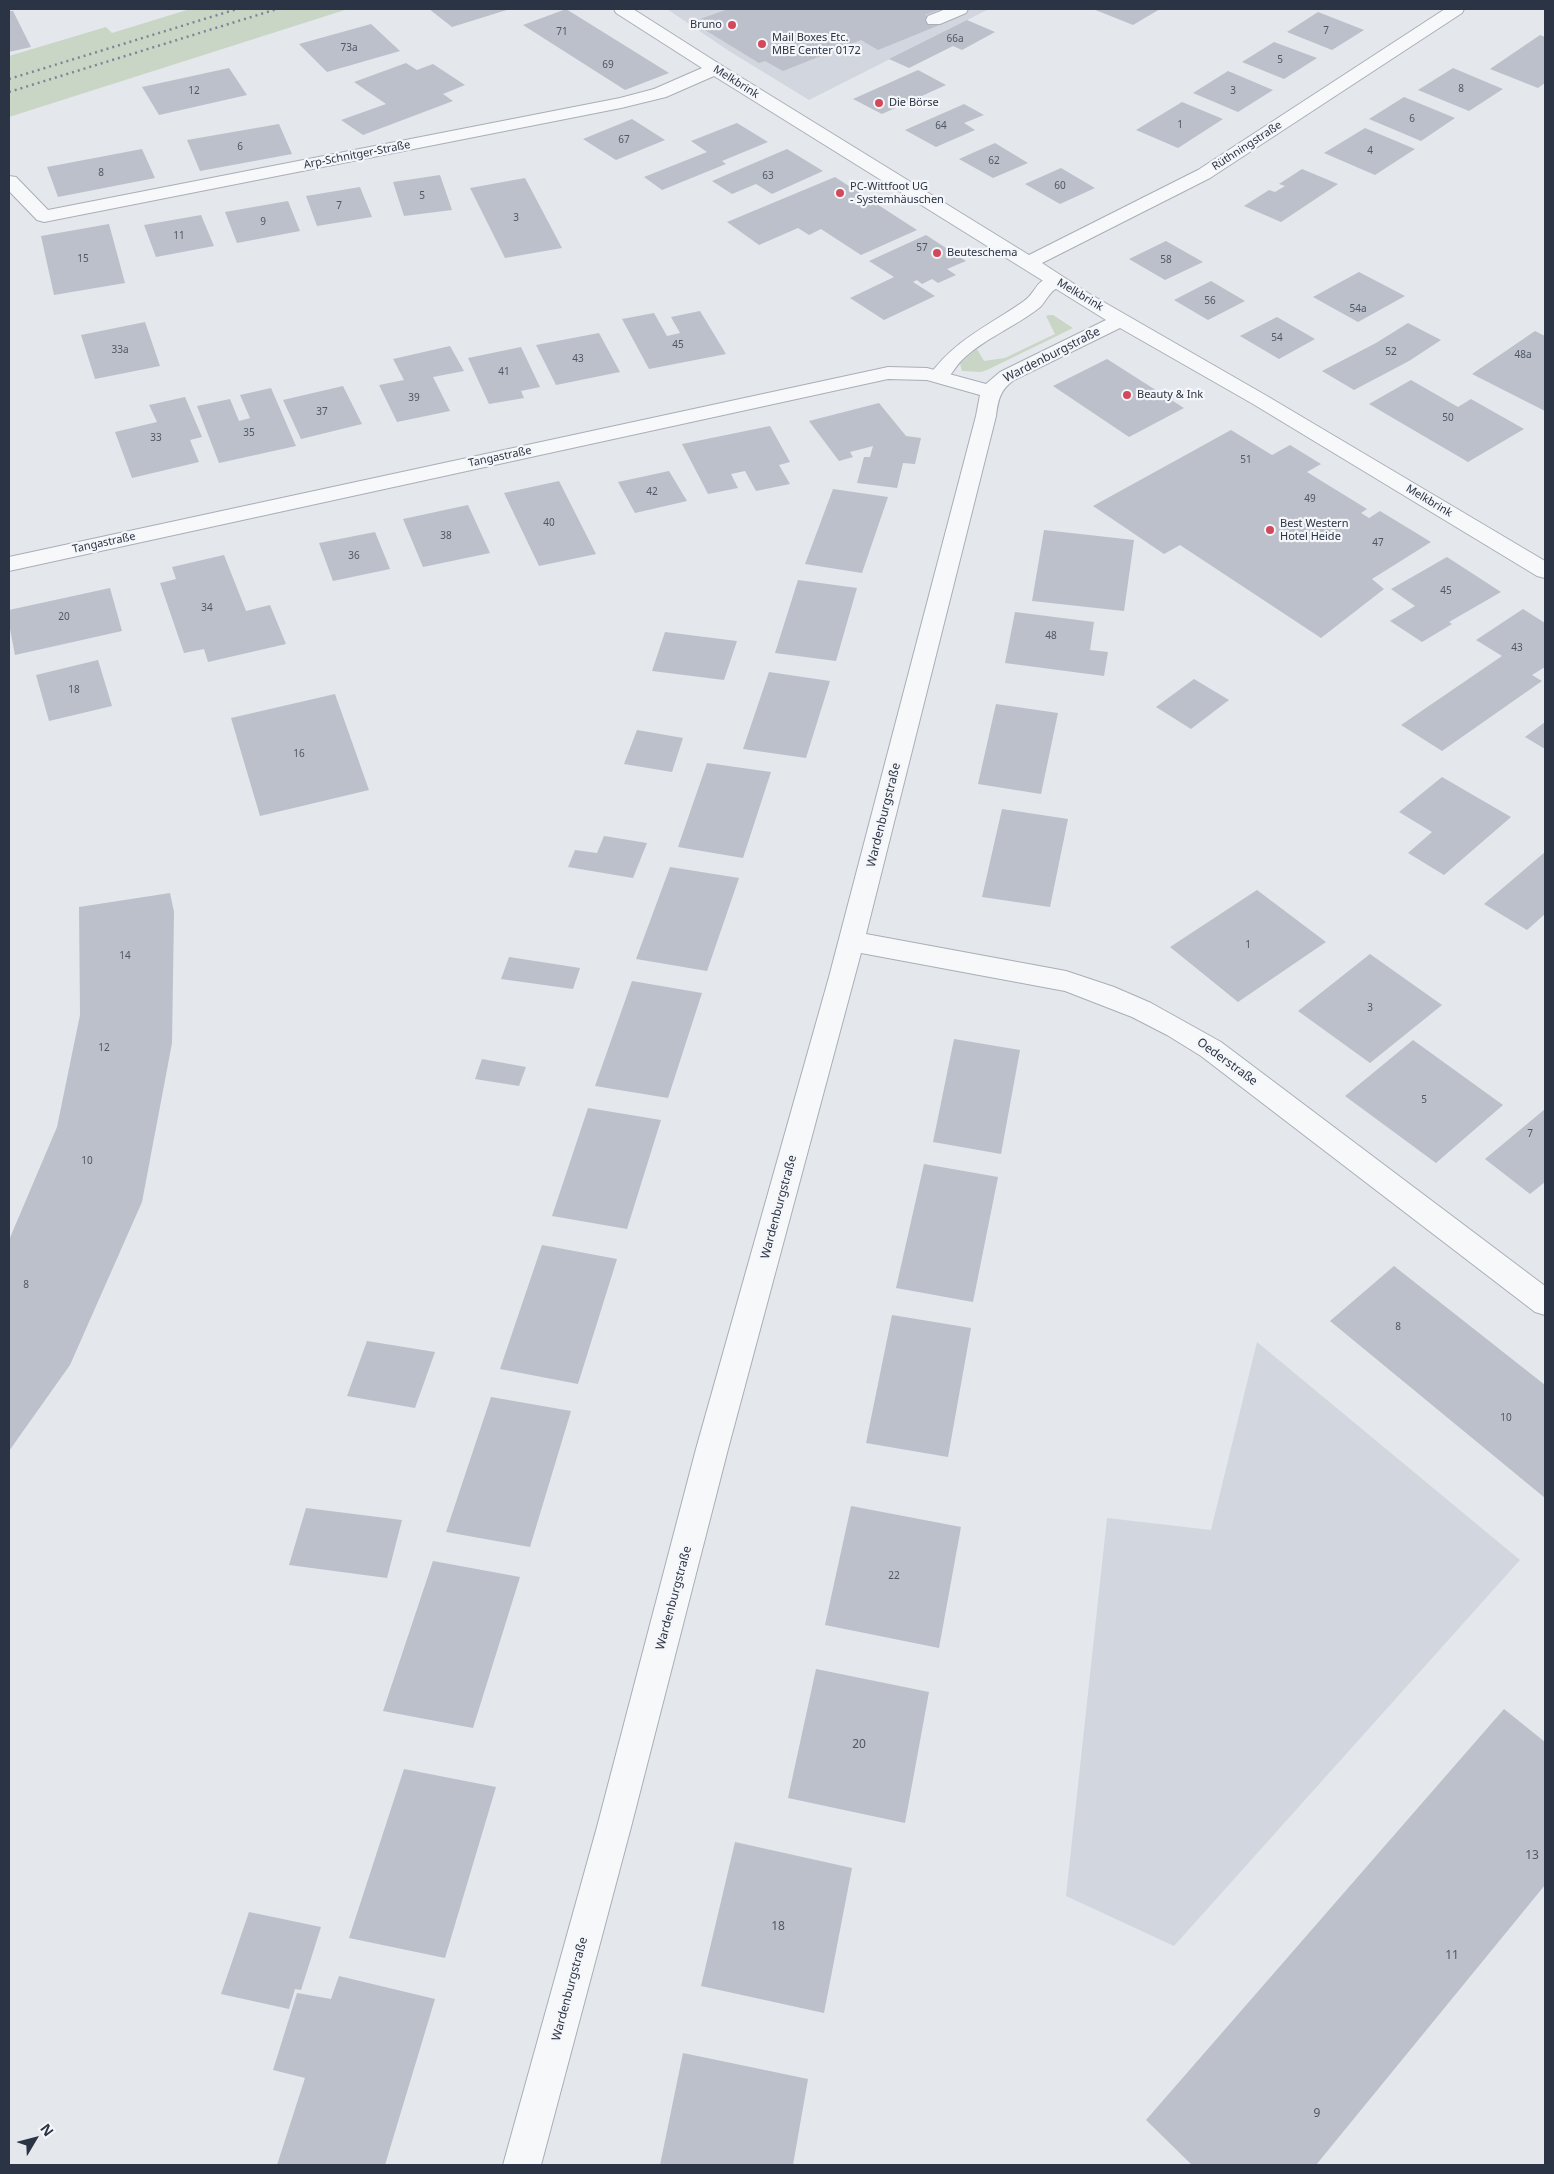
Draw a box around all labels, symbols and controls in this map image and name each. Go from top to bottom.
place label: Bruno [690,18,722,32]
marker: Bruno [726,19,738,31]
house number: 7 [1323,25,1329,37]
house number: 71 [556,26,568,38]
place label: Mail Boxes Etc. MBE Center 0172 [772,31,861,57]
house number: 66a [946,33,964,45]
marker: Mail Boxes Etc. MBE Center 0172 [756,38,768,50]
house number: 73a [340,42,358,54]
house number: 5 [1277,54,1283,66]
house number: 69 [602,59,614,71]
street label: Melkbrink [711,63,761,101]
house number: 8 [1458,83,1464,95]
house number: 12 [188,85,200,97]
house number: 3 [1230,85,1236,97]
place label: Die Börse [889,96,939,110]
marker: Die Börse [873,97,885,109]
house number: 6 [1409,113,1415,125]
house number: 1 [1177,119,1183,131]
street label: Rüthningstraße [1210,119,1284,173]
house number: 64 [935,120,947,132]
house number: 67 [618,134,630,146]
street label: Arp-Schnitger-Straße [303,138,411,172]
house number: 6 [237,141,243,153]
house number: 4 [1367,145,1373,157]
house number: 62 [988,155,1000,167]
house number: 8 [98,167,104,179]
house number: 63 [762,170,774,182]
place label: PC-Wittfoot UG - Systemhäuschen [850,180,944,206]
house number: 60 [1054,180,1066,192]
marker: PC-Wittfoot UG - Systemhäuschen [834,187,846,199]
house number: 5 [419,190,425,202]
house number: 7 [336,200,342,212]
house number: 3 [513,212,519,224]
house number: 9 [260,216,266,228]
house number: 11 [173,230,185,242]
house number: 57 [916,242,928,254]
place label: Beuteschema [947,246,1017,260]
marker: Beuteschema [931,247,943,259]
house number: 15 [77,253,89,265]
house number: 58 [1160,254,1172,266]
street label: Melkbrink [1054,276,1106,314]
house number: 56 [1204,295,1216,307]
house number: 54a [1349,303,1367,315]
street label: Wardenburgstraße [1001,324,1103,386]
house number: 54 [1271,332,1283,344]
house number: 45 [672,339,684,351]
house number: 33a [111,344,129,356]
house number: 52 [1385,346,1397,358]
house number: 48a [1514,349,1532,361]
house number: 43 [572,353,584,365]
house number: 41 [498,366,510,378]
place label: Beauty & Ink [1137,388,1203,402]
marker: Beauty & Ink [1121,389,1133,401]
house number: 39 [408,392,420,404]
house number: 37 [316,406,328,418]
house number: 50 [1442,412,1454,424]
house number: 35 [243,427,255,439]
house number: 33 [150,432,162,444]
street label: Tangastraße [467,444,533,470]
house number: 51 [1240,454,1252,466]
street label: Melkbrink [1403,482,1455,520]
house number: 42 [646,486,658,498]
house number: 49 [1304,493,1316,505]
house number: 40 [543,517,555,529]
place label: Best Western Hotel Heide [1280,517,1348,543]
marker: Best Western Hotel Heide [1264,524,1276,536]
street label: Tangastraße [71,530,137,556]
house number: 38 [440,530,452,542]
house number: 47 [1372,537,1384,549]
house number: 36 [348,550,360,562]
house number: 45 [1440,585,1452,597]
house number: 34 [201,602,213,614]
house number: 20 [58,611,70,623]
house number: 48 [1045,630,1057,642]
house number: 43 [1511,642,1523,654]
house number: 18 [68,684,80,696]
house number: 16 [293,748,305,760]
street label: Wardenburgstraße [864,761,904,869]
house number: 1 [1245,939,1251,951]
house number: 14 [119,950,131,962]
house number: 3 [1367,1002,1373,1014]
street label: Oederstraße [1194,1035,1260,1089]
house number: 12 [98,1042,110,1054]
house number: 5 [1421,1094,1427,1106]
house number: 7 [1527,1128,1533,1140]
street label: Wardenburgstraße [758,1154,800,1260]
house number: 10 [81,1155,93,1167]
house number: 8 [23,1279,29,1291]
house number: 8 [1395,1321,1401,1333]
house number: 10 [1500,1412,1512,1424]
street label: Wardenburgstraße [653,1545,695,1651]
house number: 22 [888,1570,900,1582]
house number: 20 [852,1738,866,1752]
house number: 13 [1525,1849,1539,1863]
house number: 18 [771,1920,785,1934]
street label: Wardenburgstraße [549,1936,591,2042]
house number: 11 [1445,1949,1459,1963]
house number: 9 [1314,2107,1320,2121]
north arrow [10,2114,60,2164]
text: N [36,2119,58,2140]

